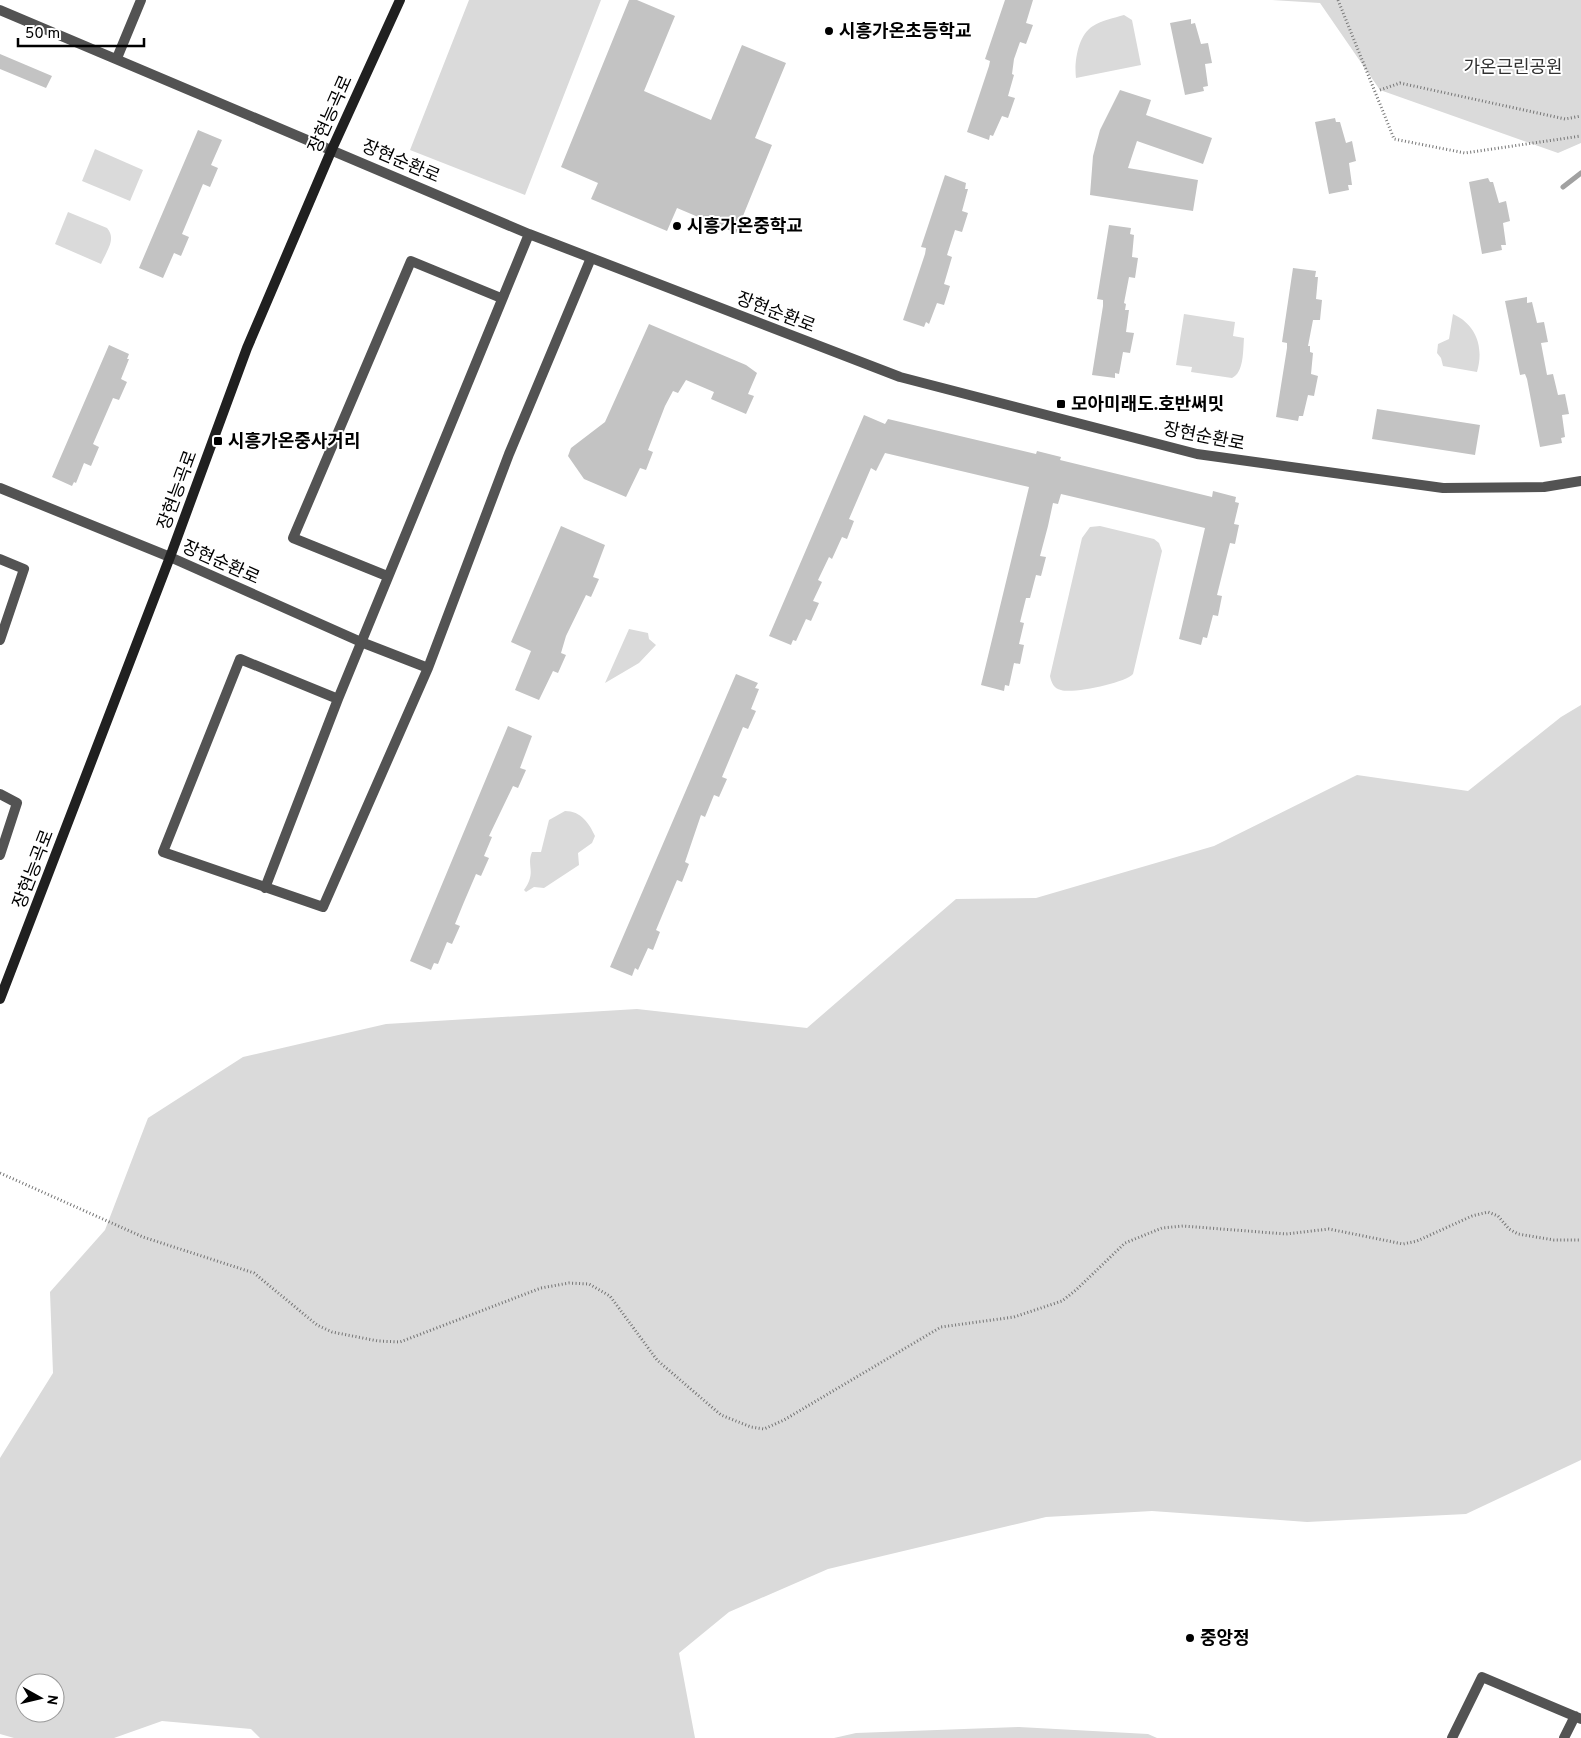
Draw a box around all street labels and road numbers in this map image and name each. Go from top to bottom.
street label: 장현능곡로 [304,72,359,157]
street label: 장현순환로 [358,136,443,189]
street label: 장현순환로 [733,288,818,339]
street label: 장현순환로 [1161,418,1247,457]
street label: 장현능곡로 [153,448,203,533]
street label: 장현순환로 [178,536,263,591]
street label: 장현능곡로 [9,827,60,912]

